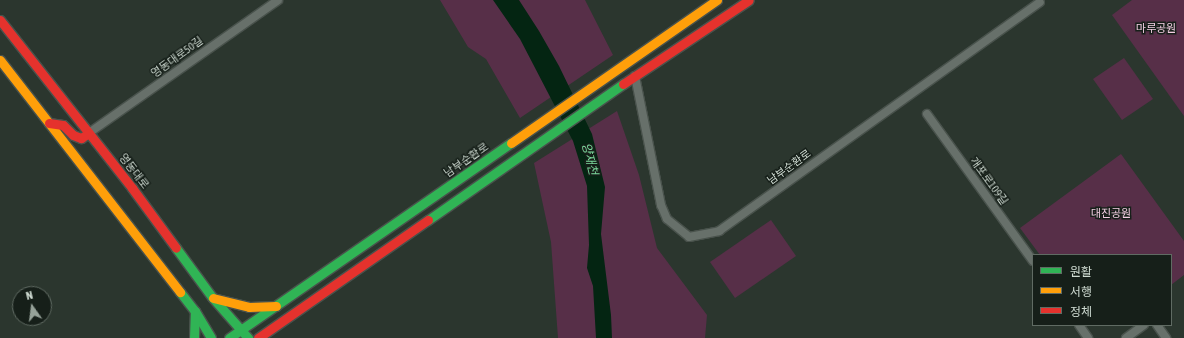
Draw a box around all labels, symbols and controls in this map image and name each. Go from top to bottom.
park label: 마루공원 [1136,21,1176,35]
street label: 영동대로50길 [148,34,206,80]
street label: 남부순환로 [441,140,491,180]
water label: 양재천 [578,141,600,177]
street label: 남부순환로 [765,147,813,187]
street label: 영동대로 [116,151,152,191]
street label: 개포로109길 [967,154,1011,208]
park label: 대진공원 [1091,206,1131,220]
legend [1032,254,1172,326]
text: 원활 [1070,265,1092,279]
text: 서행 [1070,285,1092,299]
north arrow [12,286,52,326]
text: N [25,289,34,302]
text: 정체 [1070,305,1092,319]

